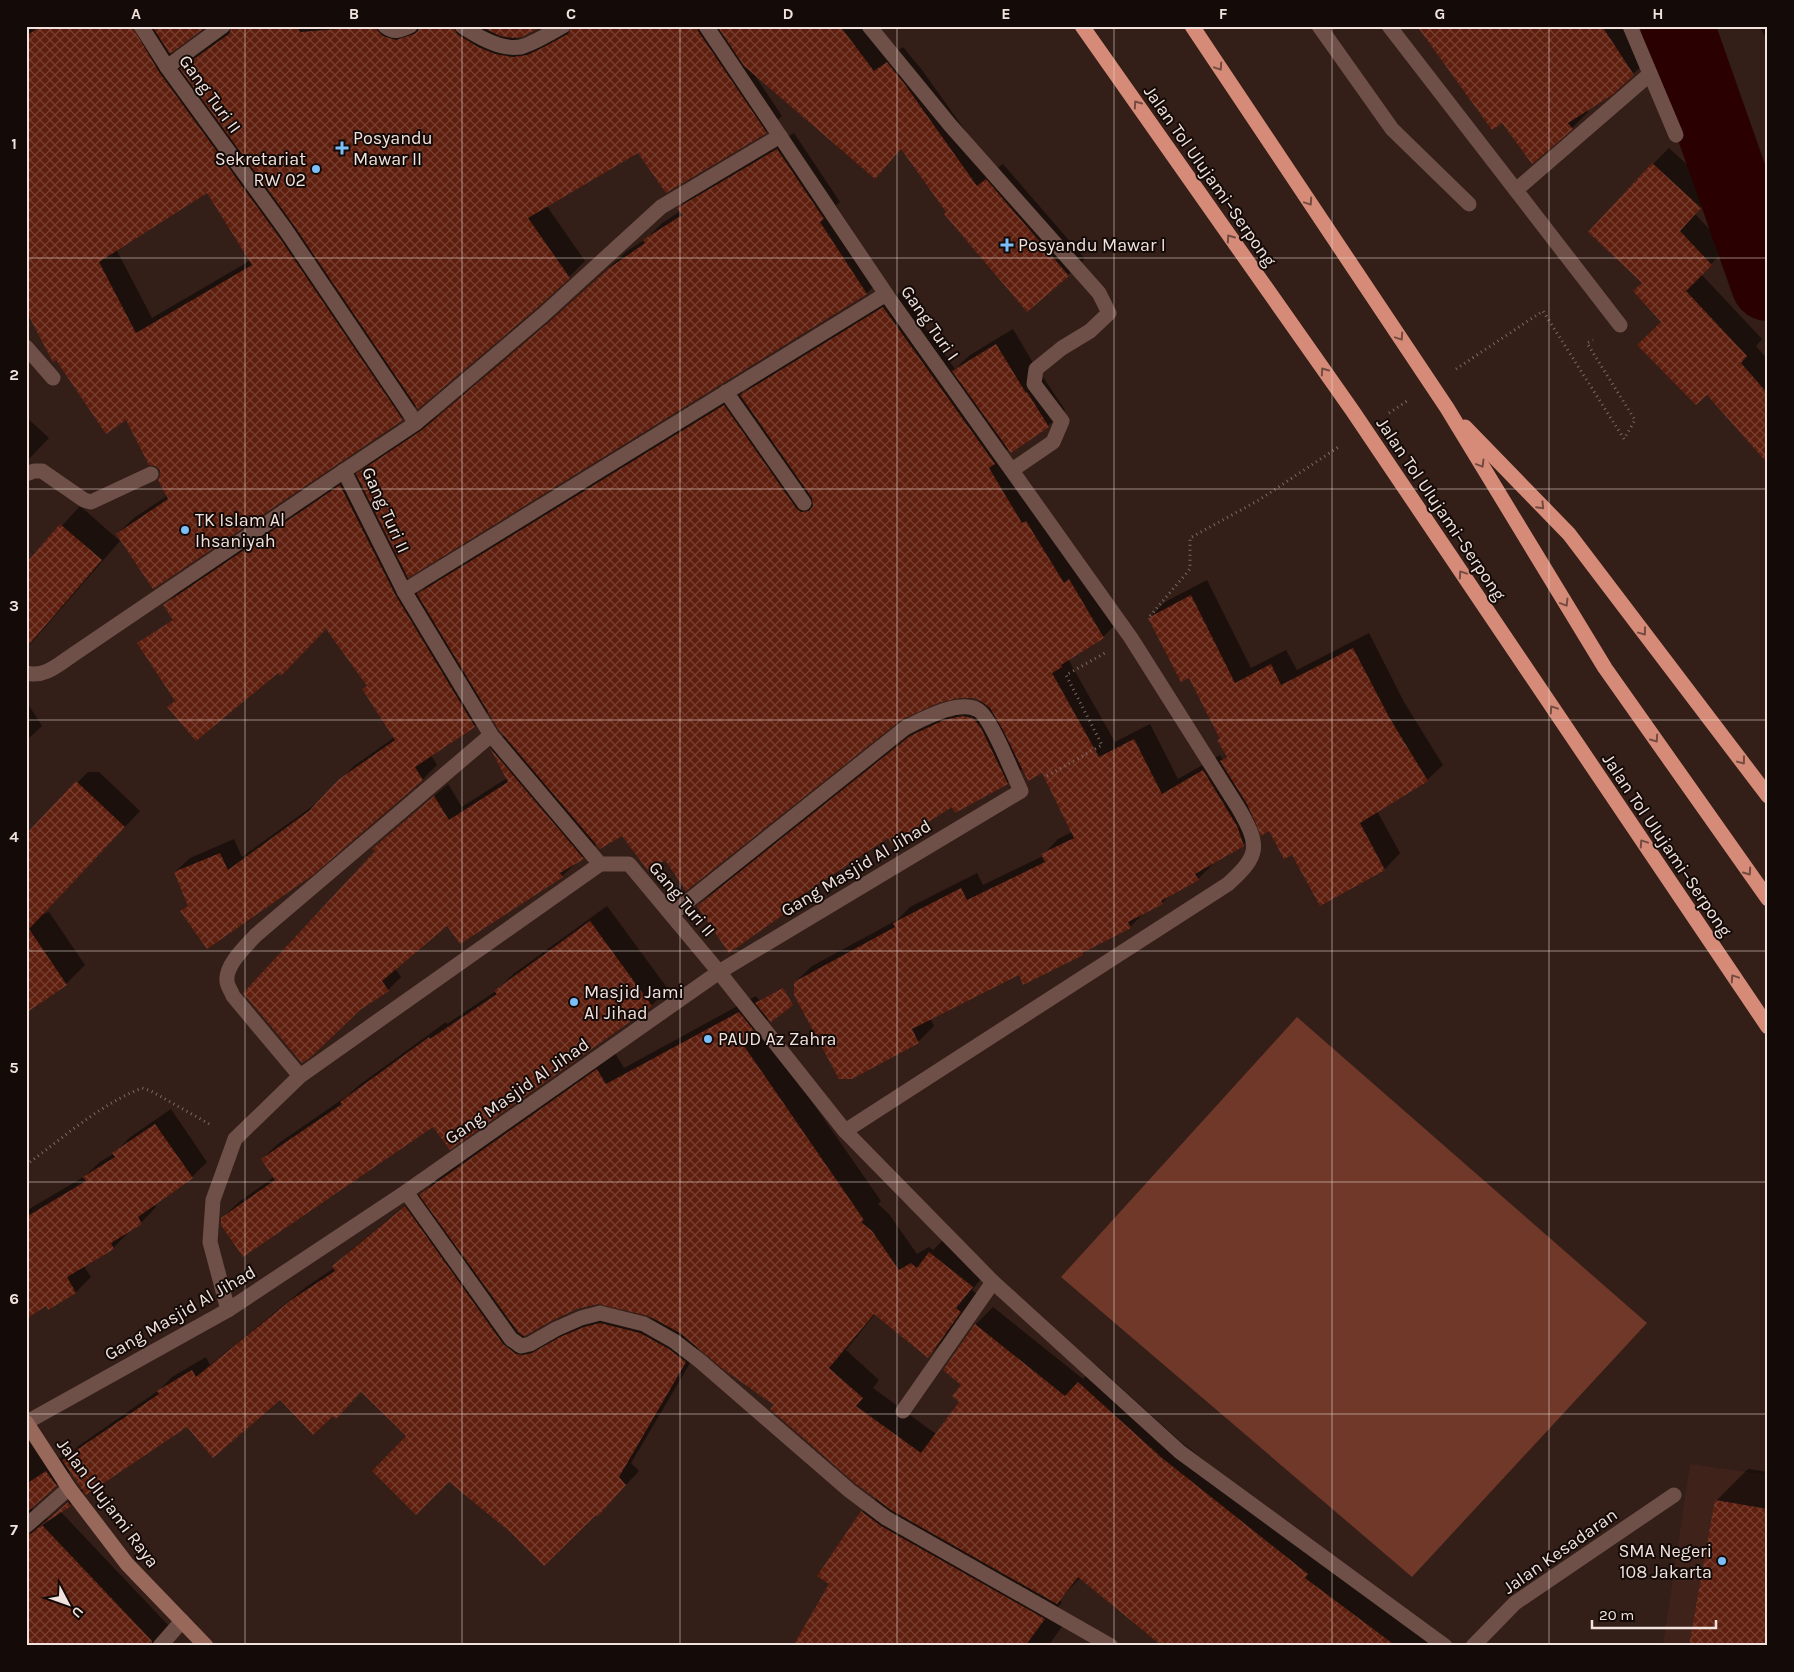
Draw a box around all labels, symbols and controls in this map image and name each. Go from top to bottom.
text: A [131,4,141,23]
text: B [349,4,359,23]
text: C [566,4,576,23]
text: D [783,4,794,23]
text: E [1001,4,1011,23]
text: F [1219,4,1228,23]
text: G [1435,4,1445,23]
text: H [1652,4,1664,23]
street label: Gang Turi II [174,50,246,138]
one-way arrow [1213,61,1222,70]
street label: Jalan Tol Ulujami–Serpong [1139,81,1281,271]
one-way arrow [1134,101,1143,110]
place label: Posyandu Mawar II [353,127,433,170]
text: 1 [11,134,17,153]
marker: Posyandu Mawar II [335,141,349,155]
place label: Sekretariat RW 02 [215,148,306,191]
marker: Sekretariat RW 02 [310,163,322,175]
one-way arrow [1303,196,1312,206]
place label: Posyandu Mawar I [1018,234,1166,256]
one-way arrow [1227,234,1236,243]
marker: Posyandu Mawar I [1000,238,1014,252]
street label: Gang Turi I [896,281,964,365]
one-way arrow [1394,331,1403,341]
text: 2 [9,365,19,384]
one-way arrow [1321,367,1330,376]
street label: Jalan Tol Ulujami–Serpong [1371,413,1511,605]
one-way arrow [1475,459,1484,468]
street label: Gang Turi II [357,464,415,556]
one-way arrow [1535,500,1544,509]
place label: TK Islam Al Ihsaniyah [195,509,285,552]
marker: TK Islam Al Ihsaniyah [179,524,191,536]
one-way arrow [1459,570,1468,580]
text: 3 [9,596,19,615]
one-way arrow [1559,598,1569,607]
one-way arrow [1638,626,1646,635]
one-way arrow [1549,705,1559,714]
one-way arrow [1649,733,1658,743]
street label: Jalan Tol Ulujami–Serpong [1597,749,1737,941]
one-way arrow [1736,755,1744,764]
street label: Gang Masjid Al Jihad [777,815,935,921]
text: 4 [9,827,19,846]
one-way arrow [1640,840,1649,849]
street label: Gang Turi II [644,857,720,941]
one-way arrow [1742,866,1752,875]
one-way arrow [1731,974,1740,984]
place label: Masjid Jami Al Jihad [584,981,684,1024]
marker: Masjid Jami Al Jihad [568,996,580,1008]
place label: PAUD Az Zahra [718,1028,837,1050]
street label: Gang Masjid Al Jihad [441,1033,593,1149]
marker: PAUD Az Zahra [702,1033,714,1045]
text: 5 [9,1058,19,1077]
street label: Gang Masjid Al Jihad [100,1261,260,1365]
text: 6 [9,1289,19,1308]
street label: Jalan Ulujami Raya [52,1434,164,1572]
street label: Jalan Kesadaran [1499,1503,1621,1599]
text: 7 [10,1520,18,1539]
place label: SMA Negeri 108 Jakarta [1618,1540,1712,1583]
marker: SMA Negeri 108 Jakarta [1716,1555,1728,1567]
north arrow [42,1580,92,1630]
scale bar [1592,1597,1715,1629]
text: U [68,1603,87,1621]
text: 20 m [1599,1606,1634,1624]

